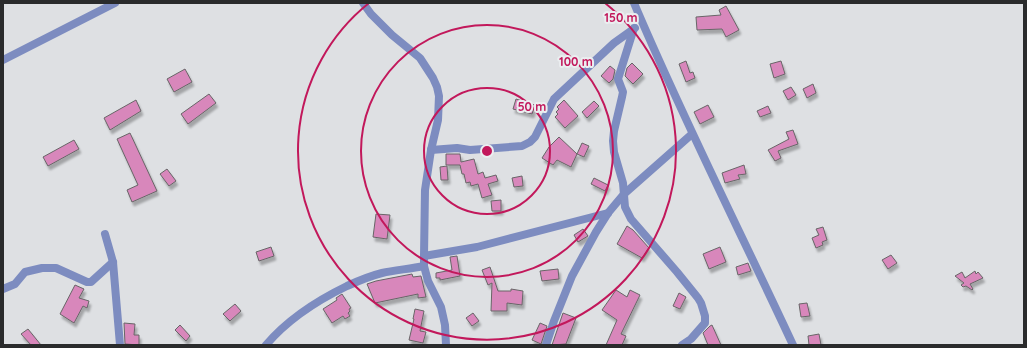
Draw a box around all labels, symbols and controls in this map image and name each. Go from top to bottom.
text: 150 m [604,10,638,25]
text: 100 m [559,54,593,69]
text: 50 m [518,99,546,114]
centre of rings [480,144,494,158]

